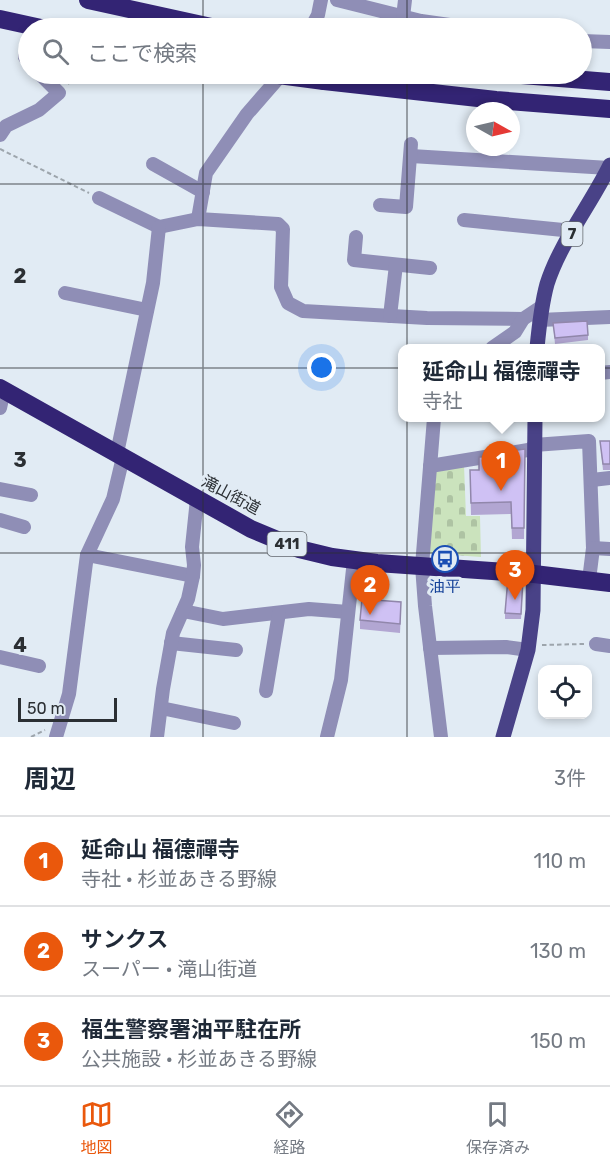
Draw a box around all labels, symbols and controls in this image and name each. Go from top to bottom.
search box [18,18,592,84]
icon: search [39,35,72,68]
text: ここで検索 [87,40,197,67]
north arrow [466,102,520,156]
road number: 7 [562,222,582,246]
text: 2 [14,264,27,288]
popup [398,344,605,422]
your location [307,353,336,382]
text: 延命山 福德禪寺 [422,358,581,385]
text: 寺社 [422,389,462,413]
pin: 1 [482,442,520,491]
text: 3 [13,448,27,472]
street label: 滝山街道 [198,472,264,518]
road number: 411 [268,532,306,556]
bus stop icon: 油平 [430,544,460,574]
pin: 3 [496,550,534,600]
pin: 2 [350,566,389,615]
place label: 油平 [429,577,461,596]
text: 4 [13,633,27,657]
map controls [538,665,592,719]
button: locate [538,665,592,719]
scale bar [18,695,117,722]
text: 50 m [27,699,65,718]
text: 周辺 [24,764,76,795]
text: 3件 [554,766,586,790]
text: 延命山 福德禪寺 [81,836,240,863]
text: 1 [39,849,48,873]
text: 110 m [534,849,586,873]
text: 寺社 · 杉並あきる野線 [81,867,277,891]
text: サンクス [81,926,168,953]
text: 2 [37,939,50,963]
text: 130 m [530,939,586,963]
text: スーパー · 滝山街道 [81,957,257,981]
text: 福生警察署油平駐在所 [81,1016,301,1043]
text: 3 [37,1029,50,1053]
text: 150 m [530,1029,586,1053]
text: 公共施設 · 杉並あきる野線 [81,1047,317,1071]
tab: 地図 [80,1098,113,1158]
tab: 経路 [273,1098,306,1158]
tab: 保存済み [466,1098,530,1158]

